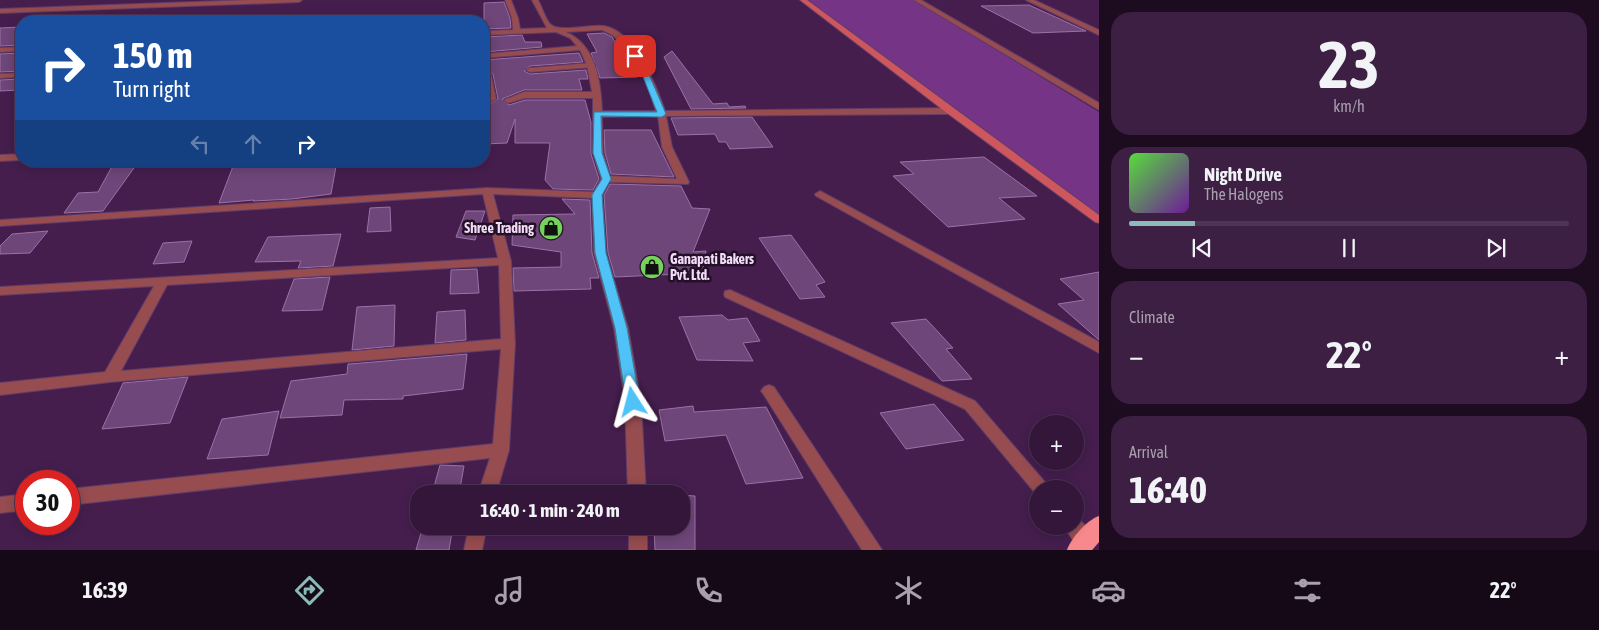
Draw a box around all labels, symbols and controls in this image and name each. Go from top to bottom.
text: 23 [1318,27,1380,102]
icon: right [30,35,95,100]
text: 150 m [113,35,192,75]
pin [614,35,656,77]
icon: arrive [621,42,649,70]
text: Turn right [113,76,190,102]
text: km/h [1333,97,1365,115]
icon: left [186,130,214,158]
icon: ahead [239,130,267,158]
icon: right [292,130,320,158]
text: Night Drive [1204,163,1282,185]
text: The Halogens [1204,185,1284,203]
shop icon: Shree Trading [538,215,564,241]
place label: Shree Trading [464,220,535,236]
icon: previous [1188,234,1216,262]
icon: pause [1335,234,1363,262]
icon: next [1482,234,1510,262]
place label: Ganapati Bakers Pvt. Ltd. [670,251,754,283]
shop icon: Ganapati Bakers Pvt. Ltd. [639,254,665,280]
text: Climate [1129,308,1175,326]
text: 22° [1326,333,1372,376]
text: − [1129,339,1144,371]
text: + [1554,339,1569,371]
position arrow [606,375,658,427]
map controls [1029,415,1084,535]
button: + [1029,415,1084,470]
text: Arrival [1129,443,1168,461]
text: 16:40 [1129,468,1207,511]
speed limit sign: 30 [15,470,80,535]
button: − [1029,480,1084,535]
text: 16:40 · 1 min · 240 m [480,499,620,521]
icon: directions [292,573,327,608]
icon: music [492,573,527,608]
icon: phone [691,573,726,608]
icon: climate [891,573,926,608]
icon: car [1091,573,1126,608]
icon: filters [1290,573,1325,608]
text: 16:39 [82,577,128,603]
text: 22° [1490,577,1517,603]

